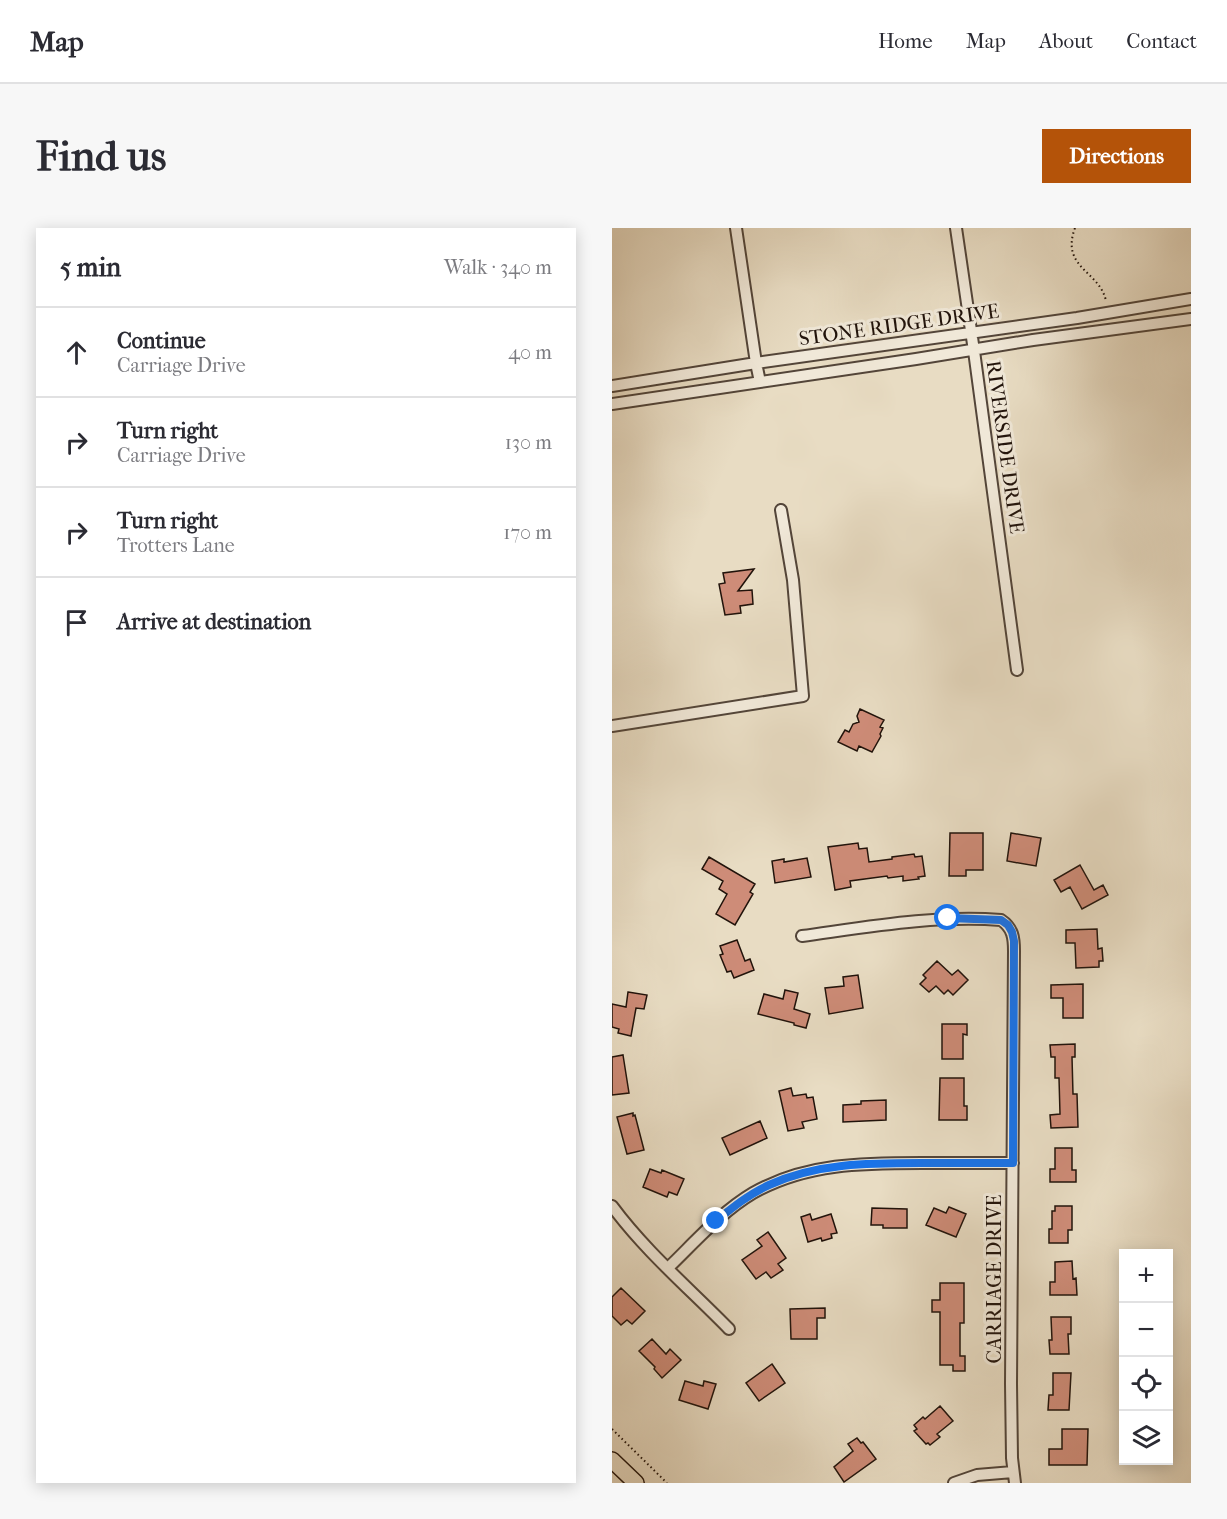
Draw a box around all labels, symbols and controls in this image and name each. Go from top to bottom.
text: Map [30,25,84,58]
text: Home [878,29,933,53]
text: Map [966,29,1006,53]
text: About [1039,29,1093,53]
text: Contact [1126,29,1197,53]
button: Directions [1042,129,1191,183]
text: Find us [36,132,166,181]
text: 5 min [60,252,121,283]
text: Walk · 340 m [444,256,552,279]
street label: STONE RIDGE DRIVE [797,300,1001,350]
text: Continue [117,328,206,354]
icon: ahead [60,336,93,369]
text: 40 m [508,341,552,364]
text: Carriage Drive [117,354,246,377]
street label: RIVERSIDE DRIVE [981,359,1029,535]
text: Turn right [117,418,218,444]
icon: right [60,426,93,459]
text: 130 m [505,431,552,454]
text: Carriage Drive [117,444,246,467]
text: Turn right [117,508,218,534]
icon: right [60,516,93,549]
text: 170 m [503,521,552,544]
text: Trotters Lane [117,534,235,557]
icon: arrive [60,606,93,639]
text: Arrive at destination [117,609,311,635]
route start [934,904,960,930]
street label: CARRIAGE DRIVE [983,1194,1006,1364]
route end [702,1207,728,1233]
map controls [1119,1249,1173,1465]
button: + [1119,1249,1173,1303]
button: − [1119,1303,1173,1357]
button: locate [1119,1357,1173,1411]
button: layers [1119,1411,1173,1465]

